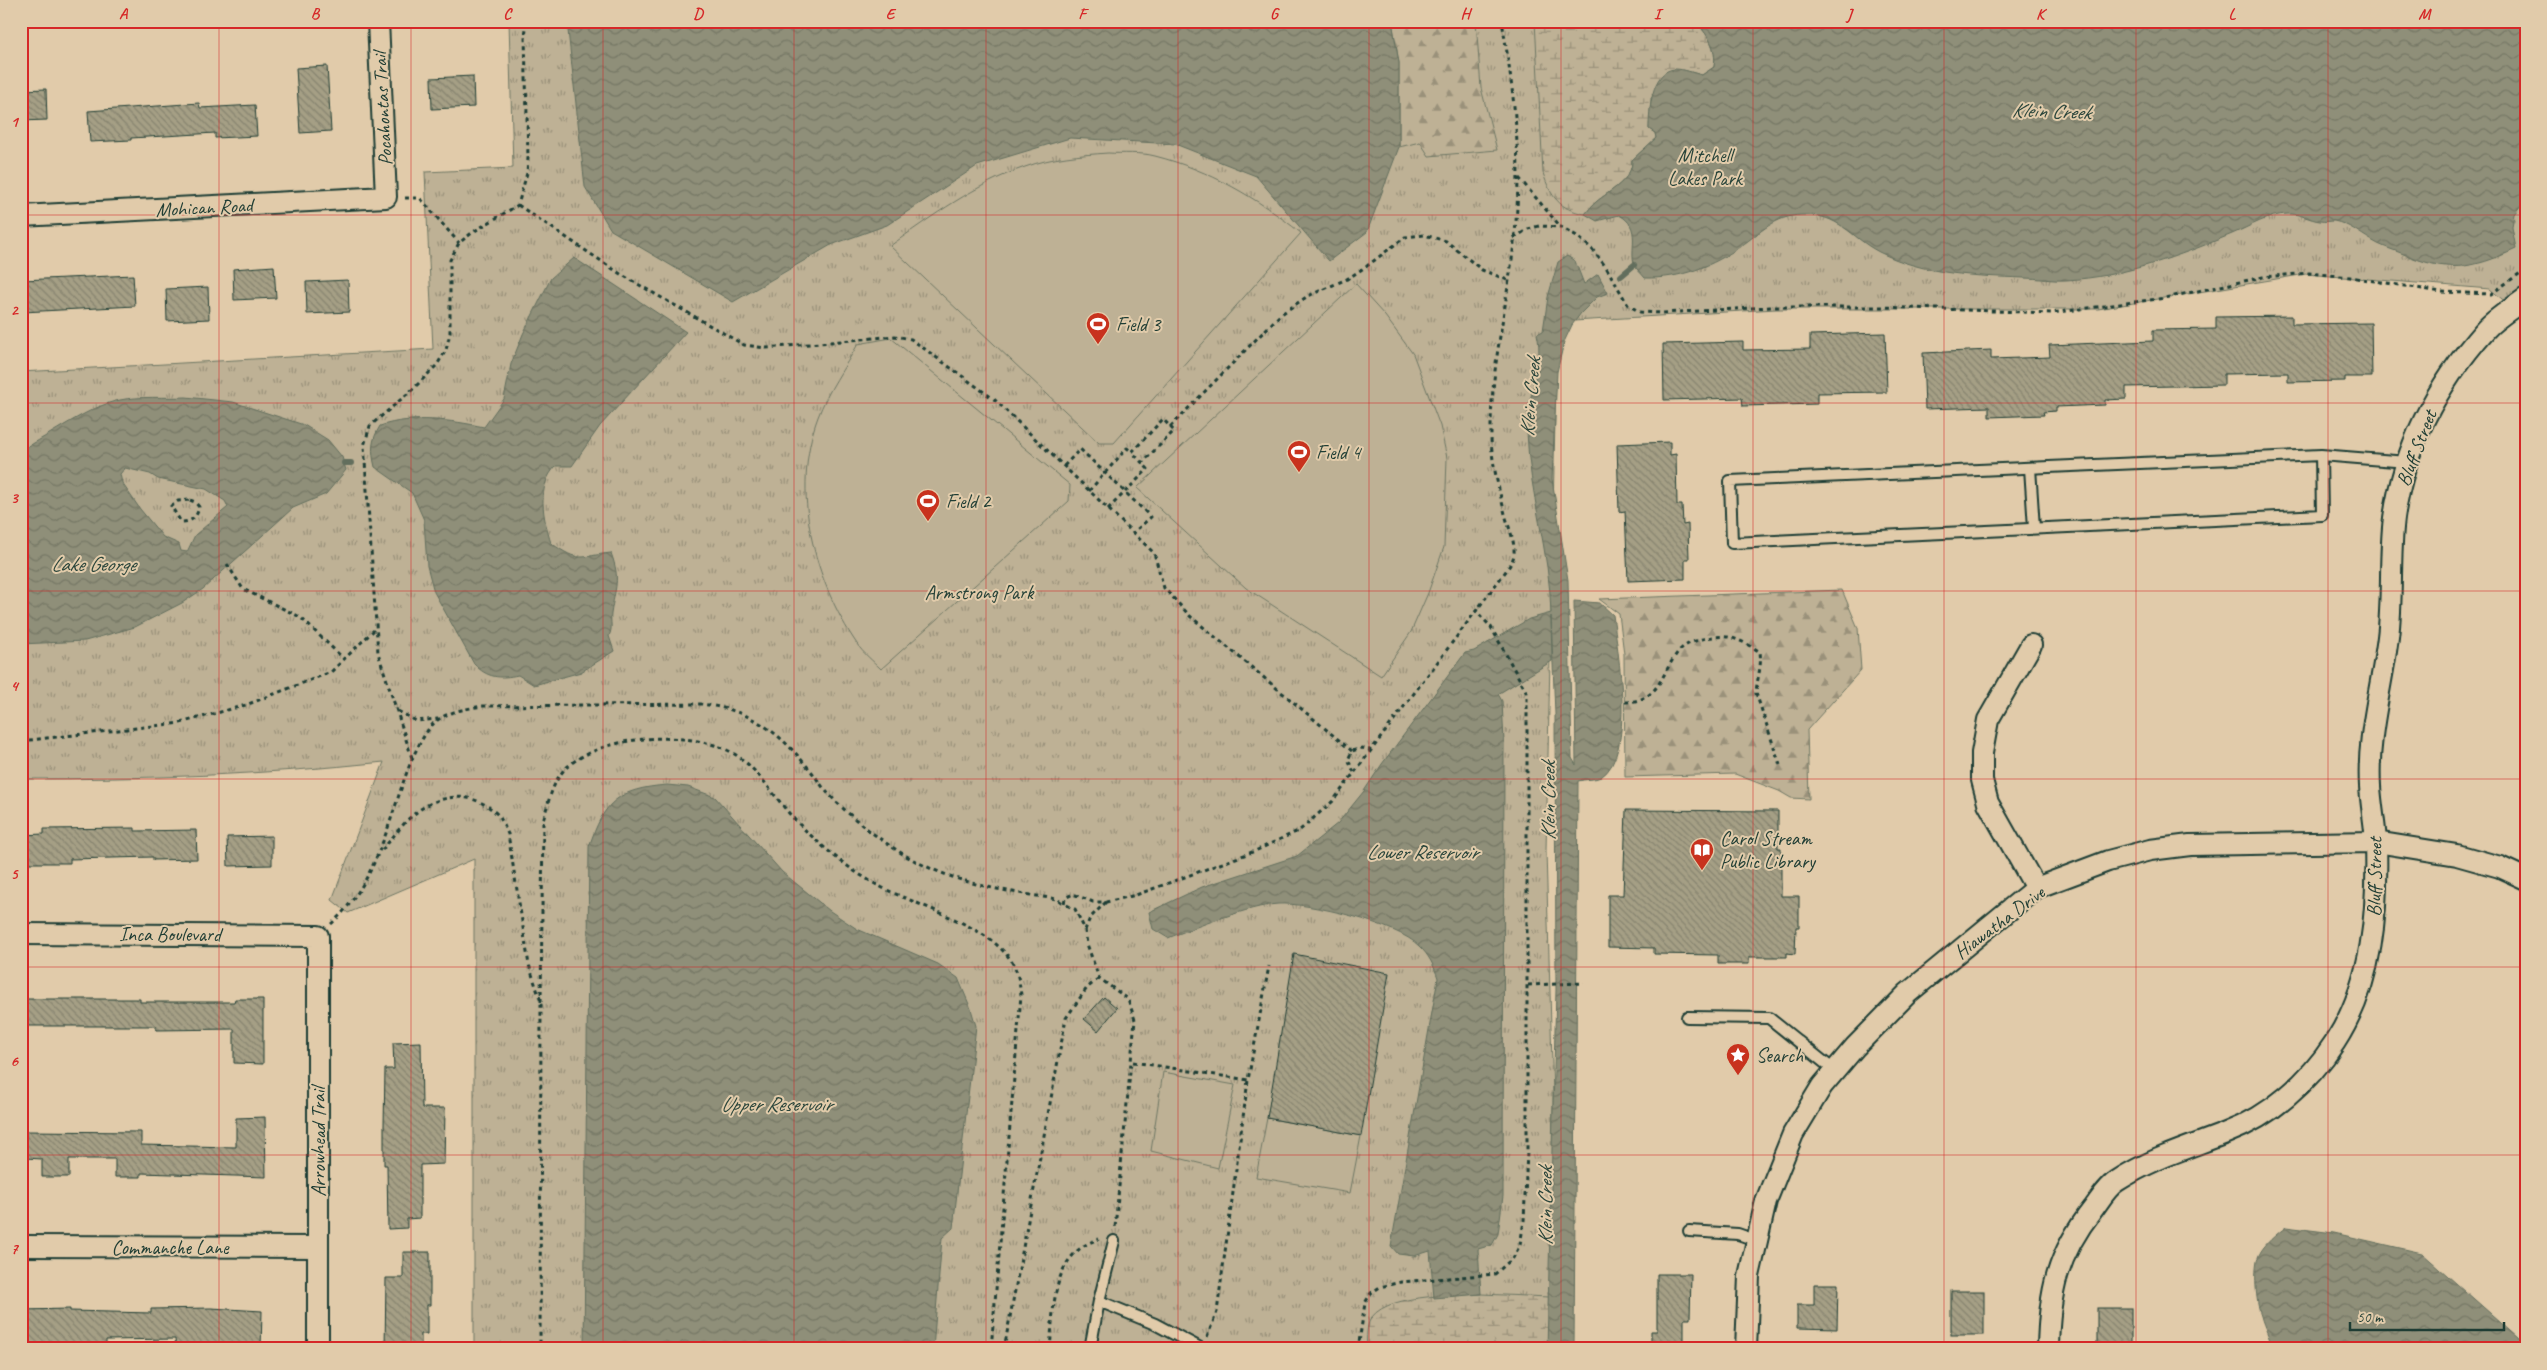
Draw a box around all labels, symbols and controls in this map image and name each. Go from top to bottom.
text: A [119,4,129,24]
text: B [311,4,321,24]
text: C [503,4,513,24]
text: D [693,4,704,24]
text: E [886,4,897,24]
text: F [1078,4,1089,24]
text: G [1270,4,1280,24]
text: H [1460,4,1472,24]
text: I [1654,4,1664,24]
text: J [1845,4,1854,24]
text: K [2036,4,2048,24]
text: L [2229,4,2237,24]
text: M [2418,4,2432,24]
street label: Pocahontas Trail [367,48,398,166]
water label: Klein Creek [2011,97,2094,125]
text: 1 [10,112,19,132]
park label: Mitchell Lakes Park [1668,143,1744,191]
street label: Mohican Road [155,192,256,223]
text: 2 [10,300,19,320]
sports icon: Field 3 [1085,311,1111,345]
place label: Field 3 [1116,312,1163,337]
water label: Klein Creek [1514,353,1547,437]
street label: Bluff Street [2391,404,2443,490]
sports icon: Field 4 [1286,439,1312,473]
place label: Field 4 [1316,440,1363,465]
text: 3 [10,488,19,508]
sports icon: Field 2 [915,488,941,522]
place label: Field 2 [946,489,993,514]
water label: Lake George [51,551,138,577]
park label: Armstrong Park [925,580,1035,605]
text: 4 [10,676,19,696]
water label: Klein Creek [1535,758,1561,840]
place label: Carol Stream Public Library [1720,826,1817,874]
street label: Bluff Street [2361,835,2388,917]
library icon: Carol Stream Public Library [1689,837,1715,871]
water label: Lower Reservoir [1366,839,1481,865]
text: 5 [11,864,20,884]
street label: Hiawatha Drive [1949,879,2051,965]
street label: Inca Boulevard [119,922,224,947]
place icon: Search [1725,1042,1751,1076]
place label: Search [1756,1043,1804,1068]
text: 6 [10,1051,19,1071]
street label: Arrowhead Trail [306,1084,331,1197]
water label: Upper Reservoir [721,1091,836,1117]
water label: Klein Creek [1532,1163,1558,1245]
street label: Commanche Lane [111,1235,230,1260]
text: 7 [10,1239,19,1259]
scale bar [2350,1300,2503,1332]
text: 50 m [2357,1308,2384,1327]

